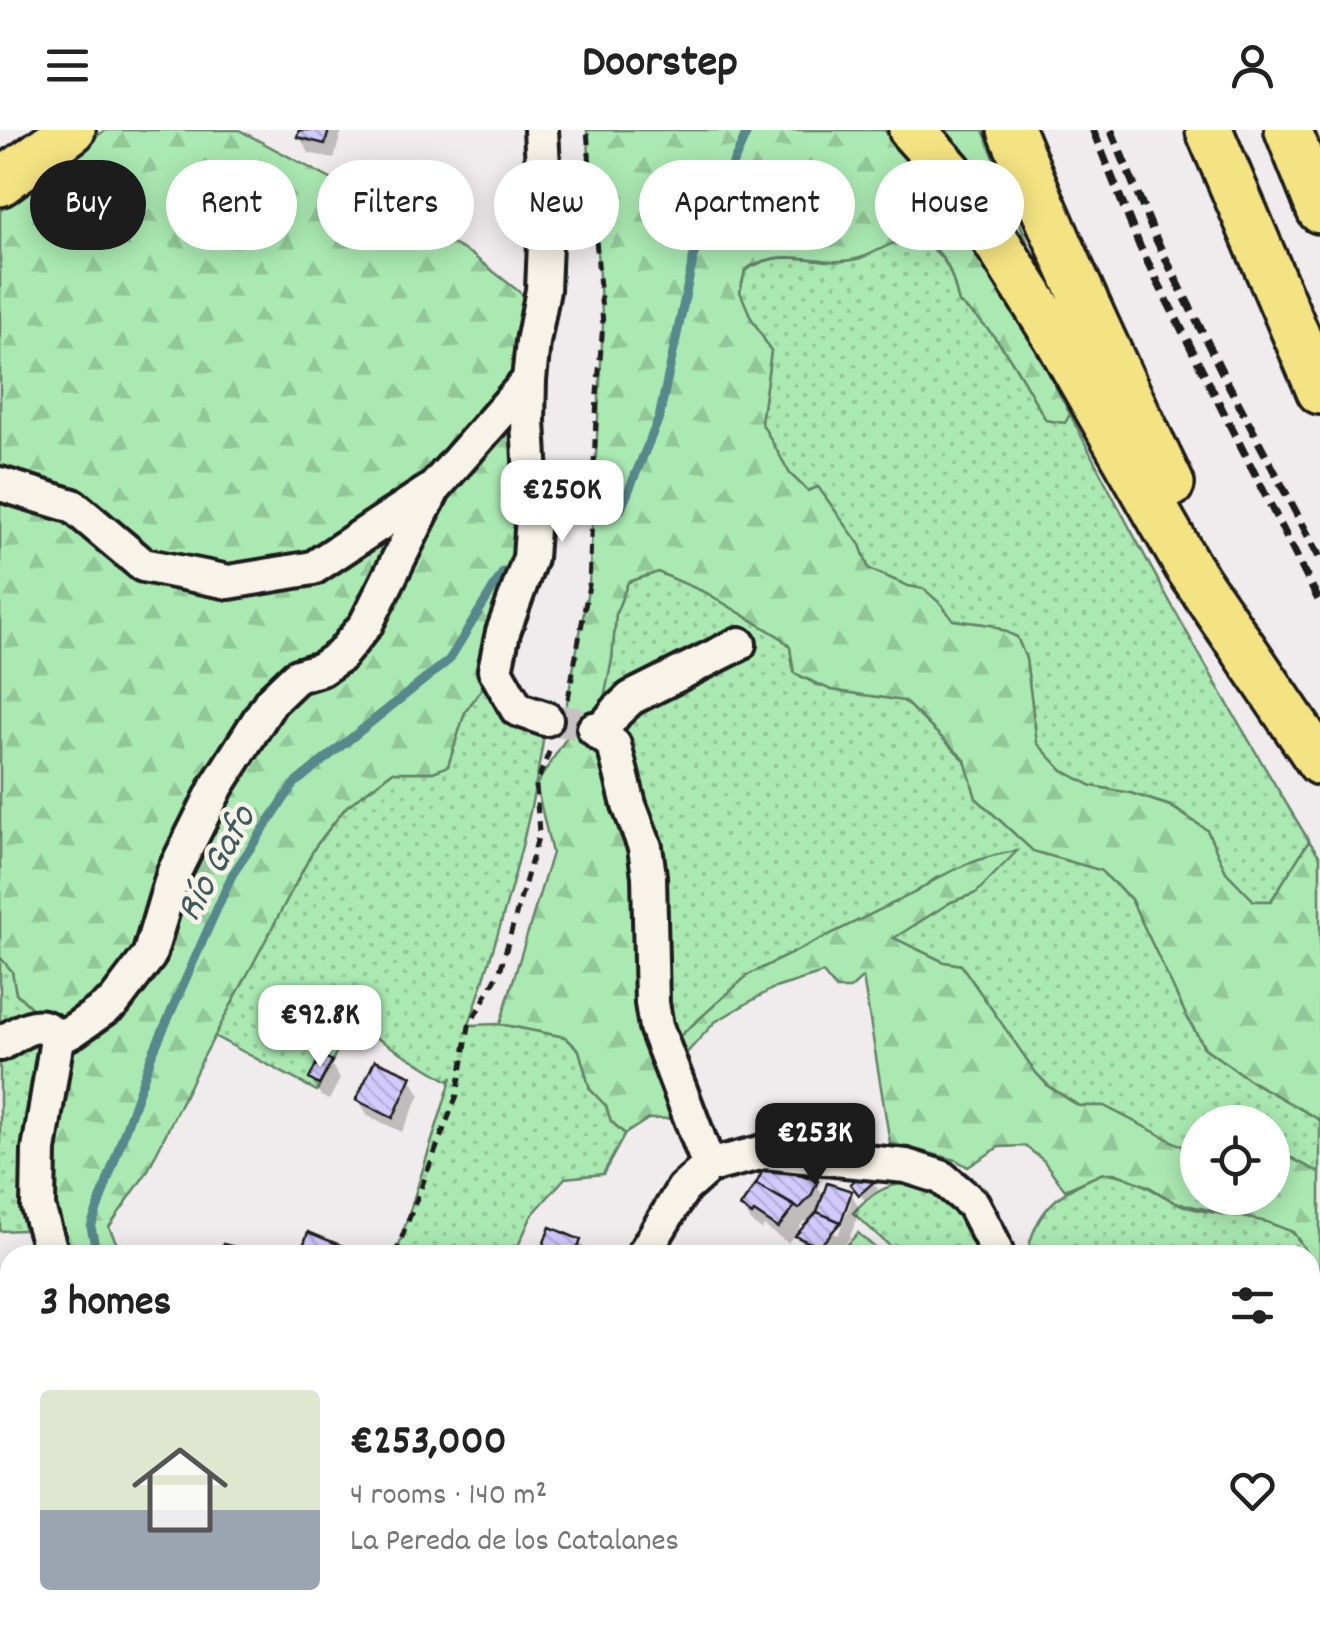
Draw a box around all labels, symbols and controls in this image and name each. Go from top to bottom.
text: Doorstep [582,33,738,97]
icon: menu [40,38,95,93]
icon: person [1225,38,1280,93]
chip: Buy [30,160,146,250]
chip: Rent [166,160,297,250]
chip: Filters [317,160,474,250]
chip: New [494,160,619,250]
chip: Apartment [639,160,855,250]
chip: House [875,160,1024,250]
pin: €250K [492,460,632,545]
text: €250K [523,469,601,515]
water label: Río Gafo [164,795,275,933]
pin: €92.8K [239,985,401,1070]
text: €92.8K [280,994,360,1040]
pin: €253K [745,1103,885,1188]
map controls [1180,1105,1290,1215]
button: locate [1180,1105,1290,1215]
text: €253K [777,1112,853,1158]
text: 3 homes [40,1275,171,1335]
icon: filters [1225,1278,1280,1333]
text: €253,000 [350,1414,507,1474]
icon: home [120,1430,240,1550]
icon: heart [1225,1463,1280,1518]
text: 4 rooms · 140 m² [350,1474,547,1520]
text: La Pereda de los Catalanes [350,1520,679,1566]

